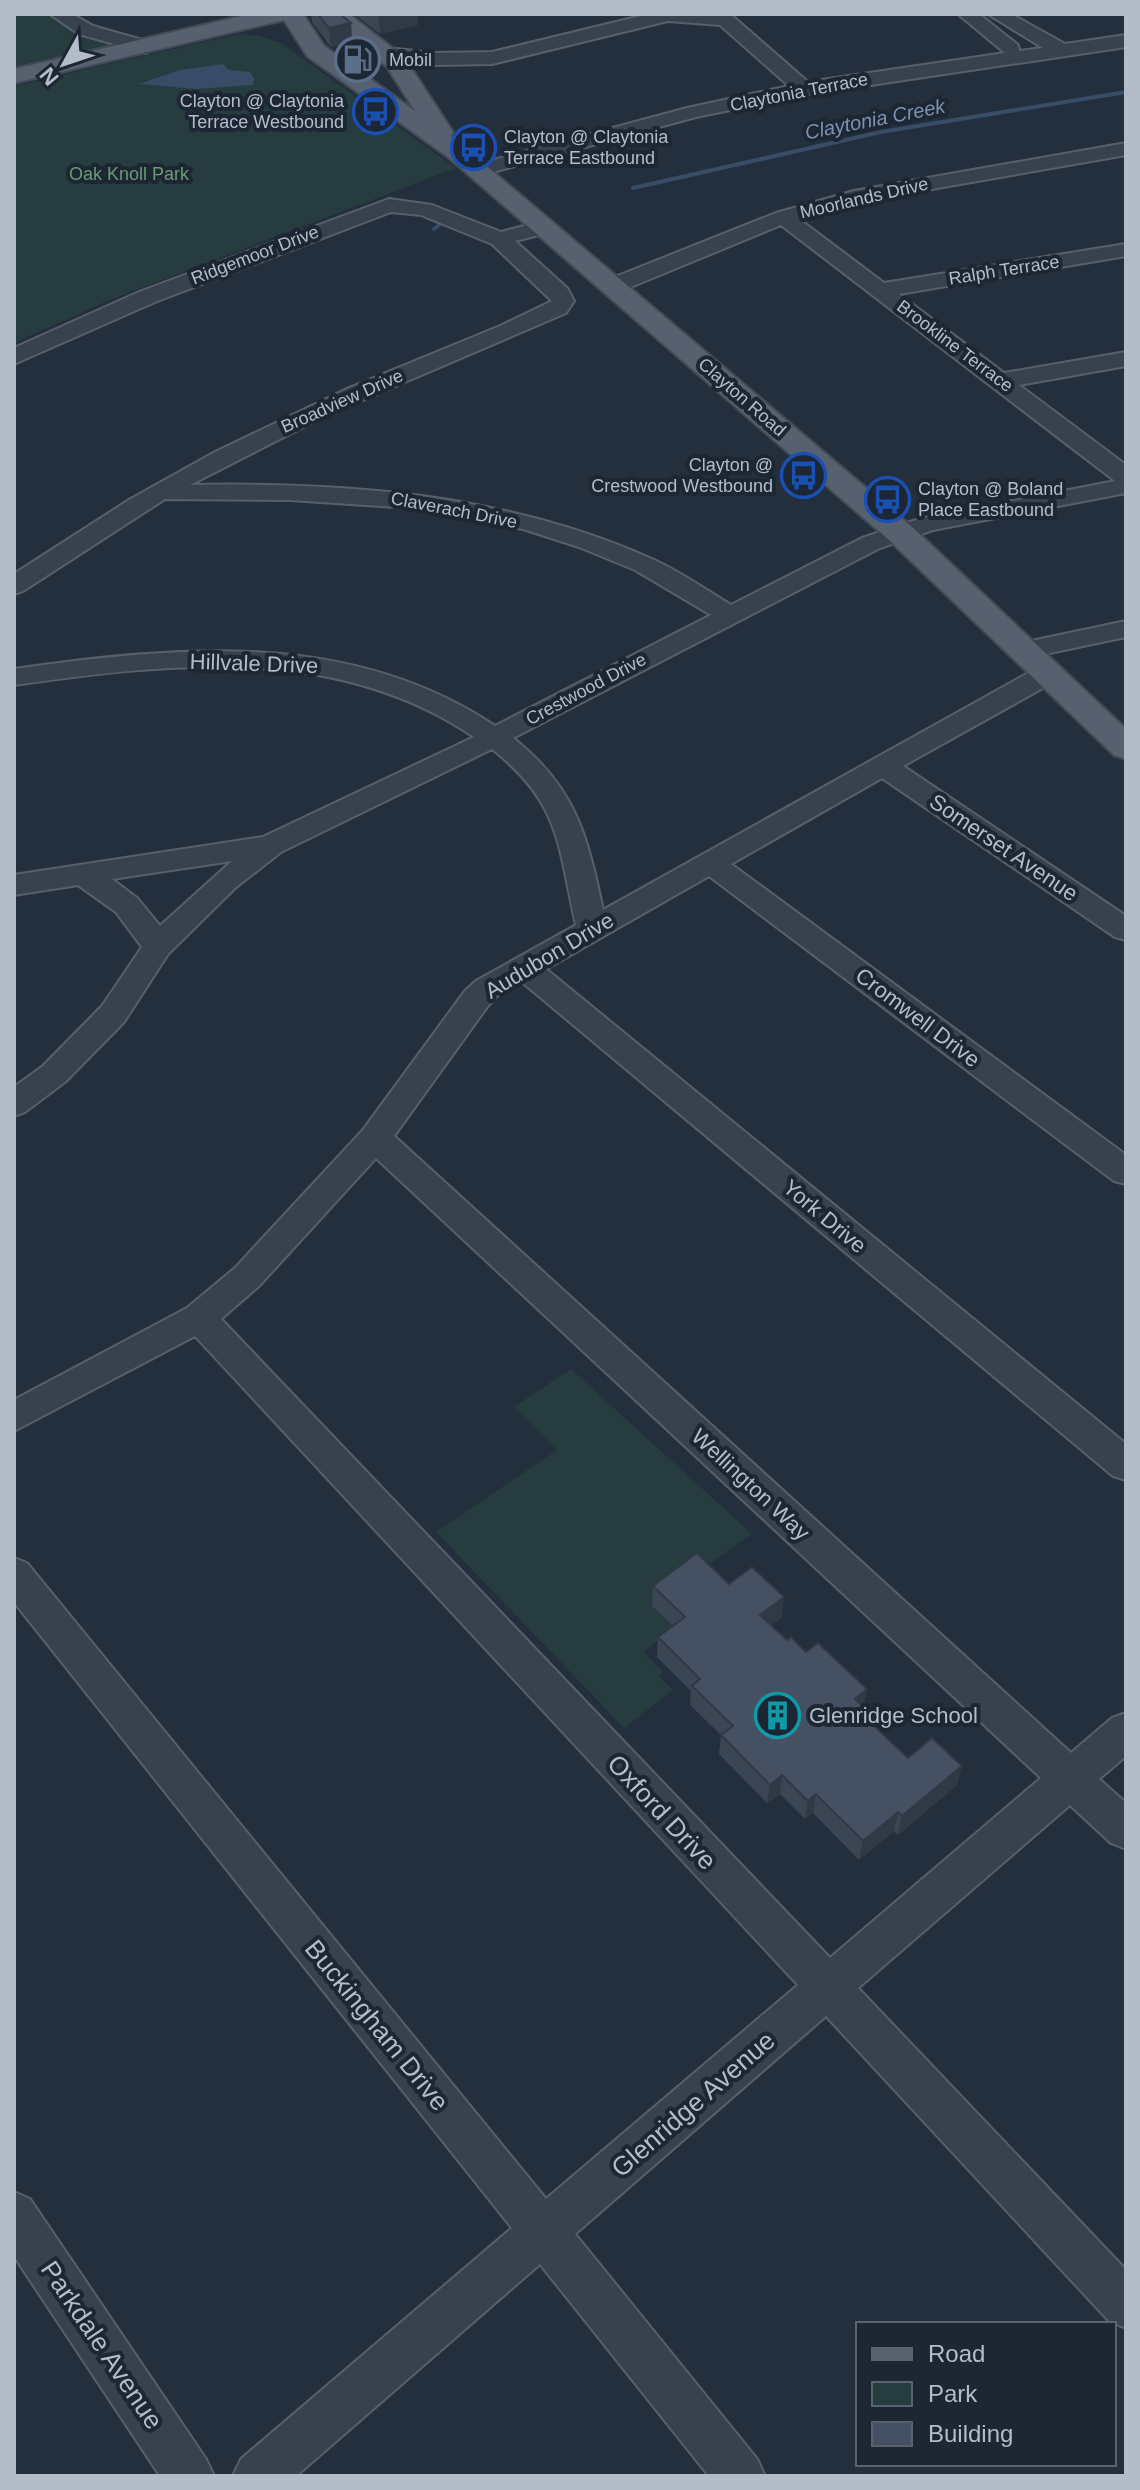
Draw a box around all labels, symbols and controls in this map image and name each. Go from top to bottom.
north arrow [24,24,104,104]
fuel station icon: Mobil [334,36,382,84]
place label: Mobil [389,50,432,70]
text: N [34,62,64,91]
street label: Claytonia Terrace [729,69,869,115]
bus stop icon: Clayton @ Claytonia Terrace Westbound [351,87,399,135]
place label: Clayton @ Claytonia Terrace Westbound [180,91,345,132]
water label: Claytonia Creek [803,94,948,143]
bus stop icon: Clayton @ Claytonia Terrace Eastbound [449,123,497,171]
place label: Clayton @ Claytonia Terrace Eastbound [504,127,669,168]
park label: Oak Knoll Park [69,164,190,184]
street label: Moorlands Drive [798,174,930,222]
street label: Ridgemoor Drive [188,221,322,289]
street label: Ralph Terrace [947,251,1061,289]
street label: Brookline Terrace [893,296,1017,396]
street label: Clayton Road [694,354,790,440]
street label: Broadview Drive [278,365,406,437]
bus stop icon: Clayton @ Crestwood Westbound [780,451,828,499]
place label: Clayton @ Crestwood Westbound [591,455,773,496]
bus stop icon: Clayton @ Boland Place Eastbound [863,475,911,523]
place label: Clayton @ Boland Place Eastbound [918,479,1063,520]
street label: Claverach Drive [389,488,519,532]
street label: Hillvale Drive [189,649,319,678]
street label: Crestwood Drive [523,649,649,729]
street label: Somerset Avenue [925,789,1083,906]
street label: Audubon Drive [480,907,618,1004]
street label: Cromwell Drive [851,963,985,1072]
street label: York Drive [778,1174,871,1258]
street label: Wellington Way [687,1424,815,1545]
building icon: Glenridge School [754,1691,802,1739]
place label: Glenridge School [809,1703,978,1728]
street label: Oxford Drive [601,1748,723,1876]
street label: Buckingham Drive [299,1934,455,2116]
street label: Glenridge Avenue [605,2025,781,2183]
street label: Parkdale Avenue [35,2255,169,2435]
legend [856,2322,1116,2466]
text: Road [928,2340,985,2367]
text: Park [928,2380,978,2407]
text: Building [928,2420,1013,2447]

